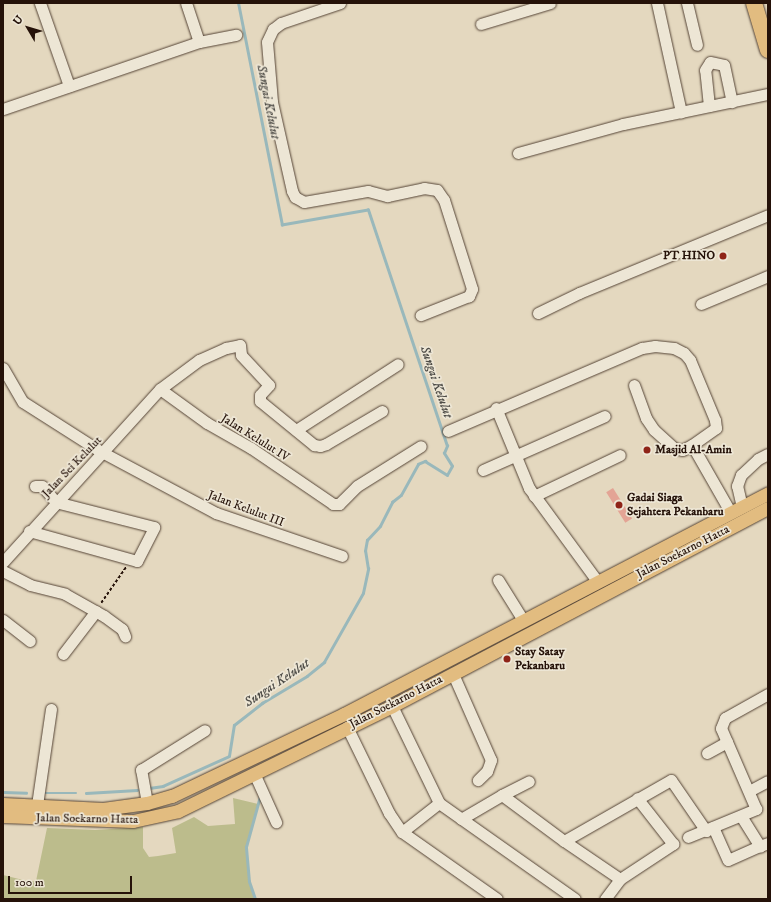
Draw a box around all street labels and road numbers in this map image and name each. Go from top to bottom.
street label: Jalan Kelulut IV [218,411,292,465]
street label: Jalan Sei Kelulut [39,433,105,501]
street label: Jalan Kelulut III [206,488,286,530]
street label: Jalan Soekarno Hatta [634,522,732,582]
street label: Jalan Soekarno Hatta [347,672,445,732]
street label: Jalan Soekarno Hatta [36,811,138,827]

